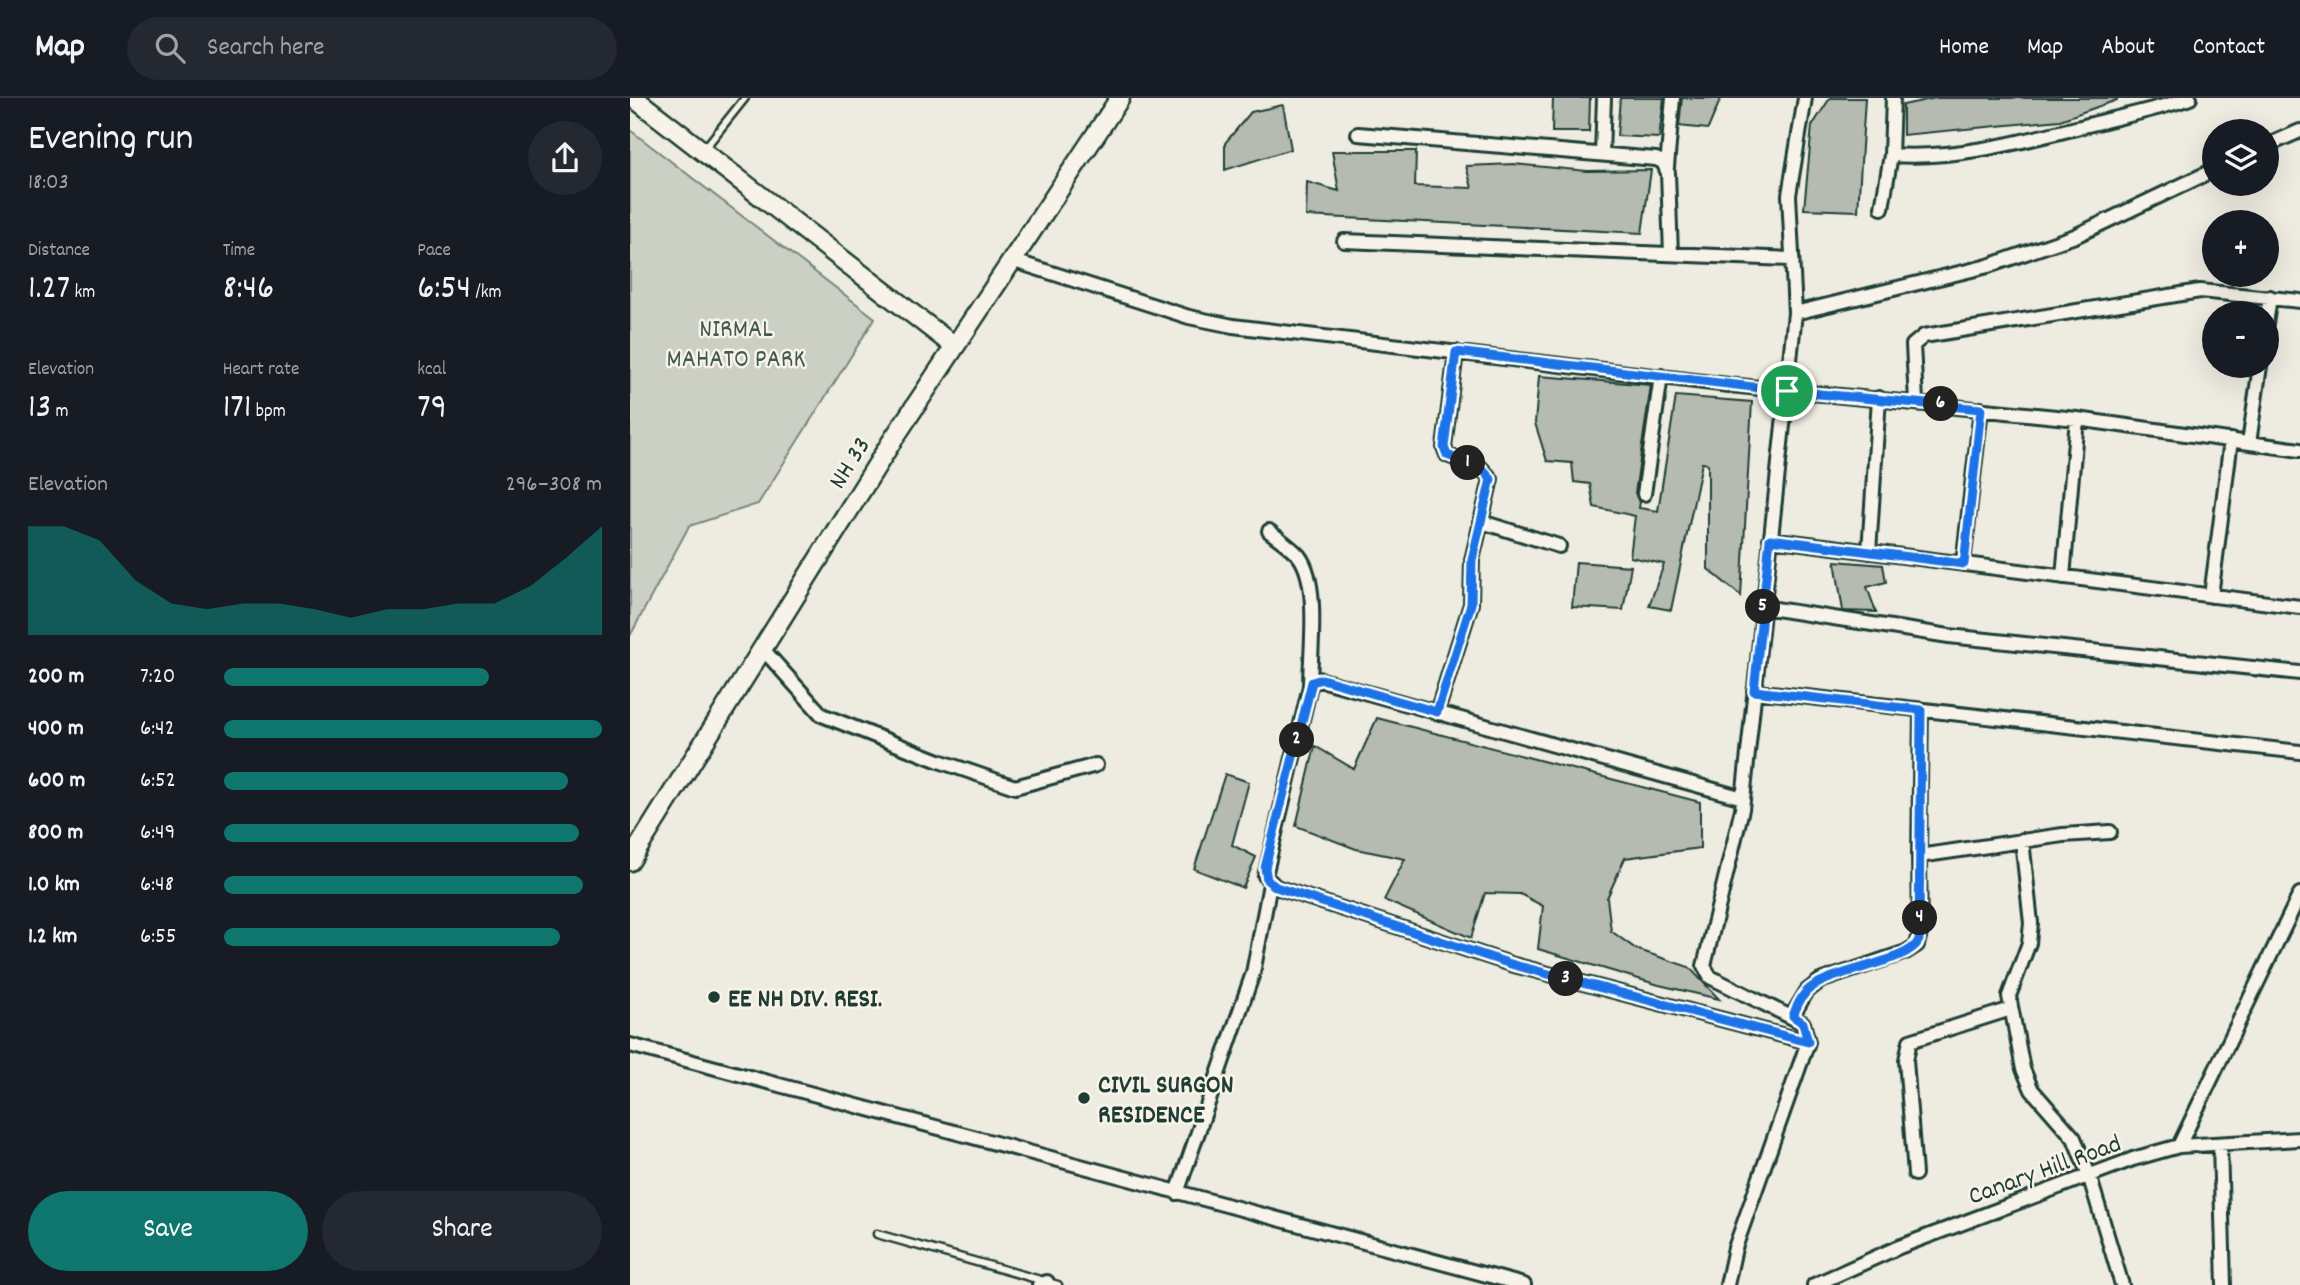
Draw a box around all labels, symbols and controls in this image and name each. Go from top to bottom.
search box [127,17,617,80]
text: Map [35,25,85,72]
icon: search [151,29,189,67]
text: Search here [207,30,325,67]
text: Home [1939,31,1989,65]
text: Map [2027,31,2063,65]
text: About [2101,31,2155,65]
text: Contact [2193,31,2265,65]
text: Evening run [28,113,193,168]
map controls [2202,119,2279,378]
button: layers [2202,119,2279,196]
button: share [528,121,602,195]
text: 18:03 [28,167,69,200]
button: + [2202,210,2279,287]
text: Distance [28,238,90,265]
text: Time [223,238,255,265]
text: Pace [417,238,451,265]
text: 1.27 [28,265,70,315]
text: 8:46 [223,265,274,315]
text: 6:54 [417,265,471,315]
text: km [70,280,95,307]
text: /km [471,280,502,307]
button: − [2202,301,2279,378]
park label: NIRMAL MAHATO PARK [667,312,805,379]
text: Elevation [28,357,94,384]
text: Heart rate [223,357,299,384]
text: kcal [417,357,446,384]
pin [1757,361,1817,421]
icon: arrive [1768,372,1806,410]
text: 13 [28,384,51,434]
text: 171 [223,384,251,434]
text: 79 [417,384,447,434]
pin: 6 [1924,386,1958,422]
text: 6 [1936,390,1945,417]
text: m [51,399,69,426]
text: bpm [251,399,286,426]
street label: NH 33 [821,431,881,497]
pin: 1 [1450,446,1486,480]
text: 1 [1465,449,1470,476]
text: Elevation [28,469,108,502]
text: 296–308 m [506,469,602,502]
pin: 5 [1746,589,1780,624]
text: 5 [1758,593,1767,620]
text: 200 m [28,661,84,694]
text: 7:20 [140,661,175,694]
text: 400 m [28,713,84,746]
text: 6:42 [140,713,175,746]
pin: 2 [1280,722,1314,758]
text: 2 [1292,726,1301,753]
text: 600 m [28,765,85,798]
text: 6:52 [140,765,176,798]
text: 800 m [28,817,83,850]
text: 6:49 [140,817,175,850]
text: 1.0 km [28,869,80,902]
text: 6:48 [140,869,174,902]
pin: 4 [1902,900,1938,936]
text: 4 [1916,904,1923,931]
text: 1.2 km [28,921,77,954]
text: 6:55 [140,921,176,954]
pin: 3 [1548,962,1584,996]
text: 3 [1561,965,1570,992]
place label: EE NH DIV. RESI. [728,982,882,1019]
marker: EE NH DIV. RESI. [706,989,722,1005]
place label: CIVIL SURGON RESIDENCE [1098,1068,1234,1135]
marker: CIVIL SURGON RESIDENCE [1076,1090,1092,1106]
street label: Canary Hill Road [1964,1126,2127,1216]
button: Save [28,1191,308,1271]
button: Share [322,1191,602,1271]

